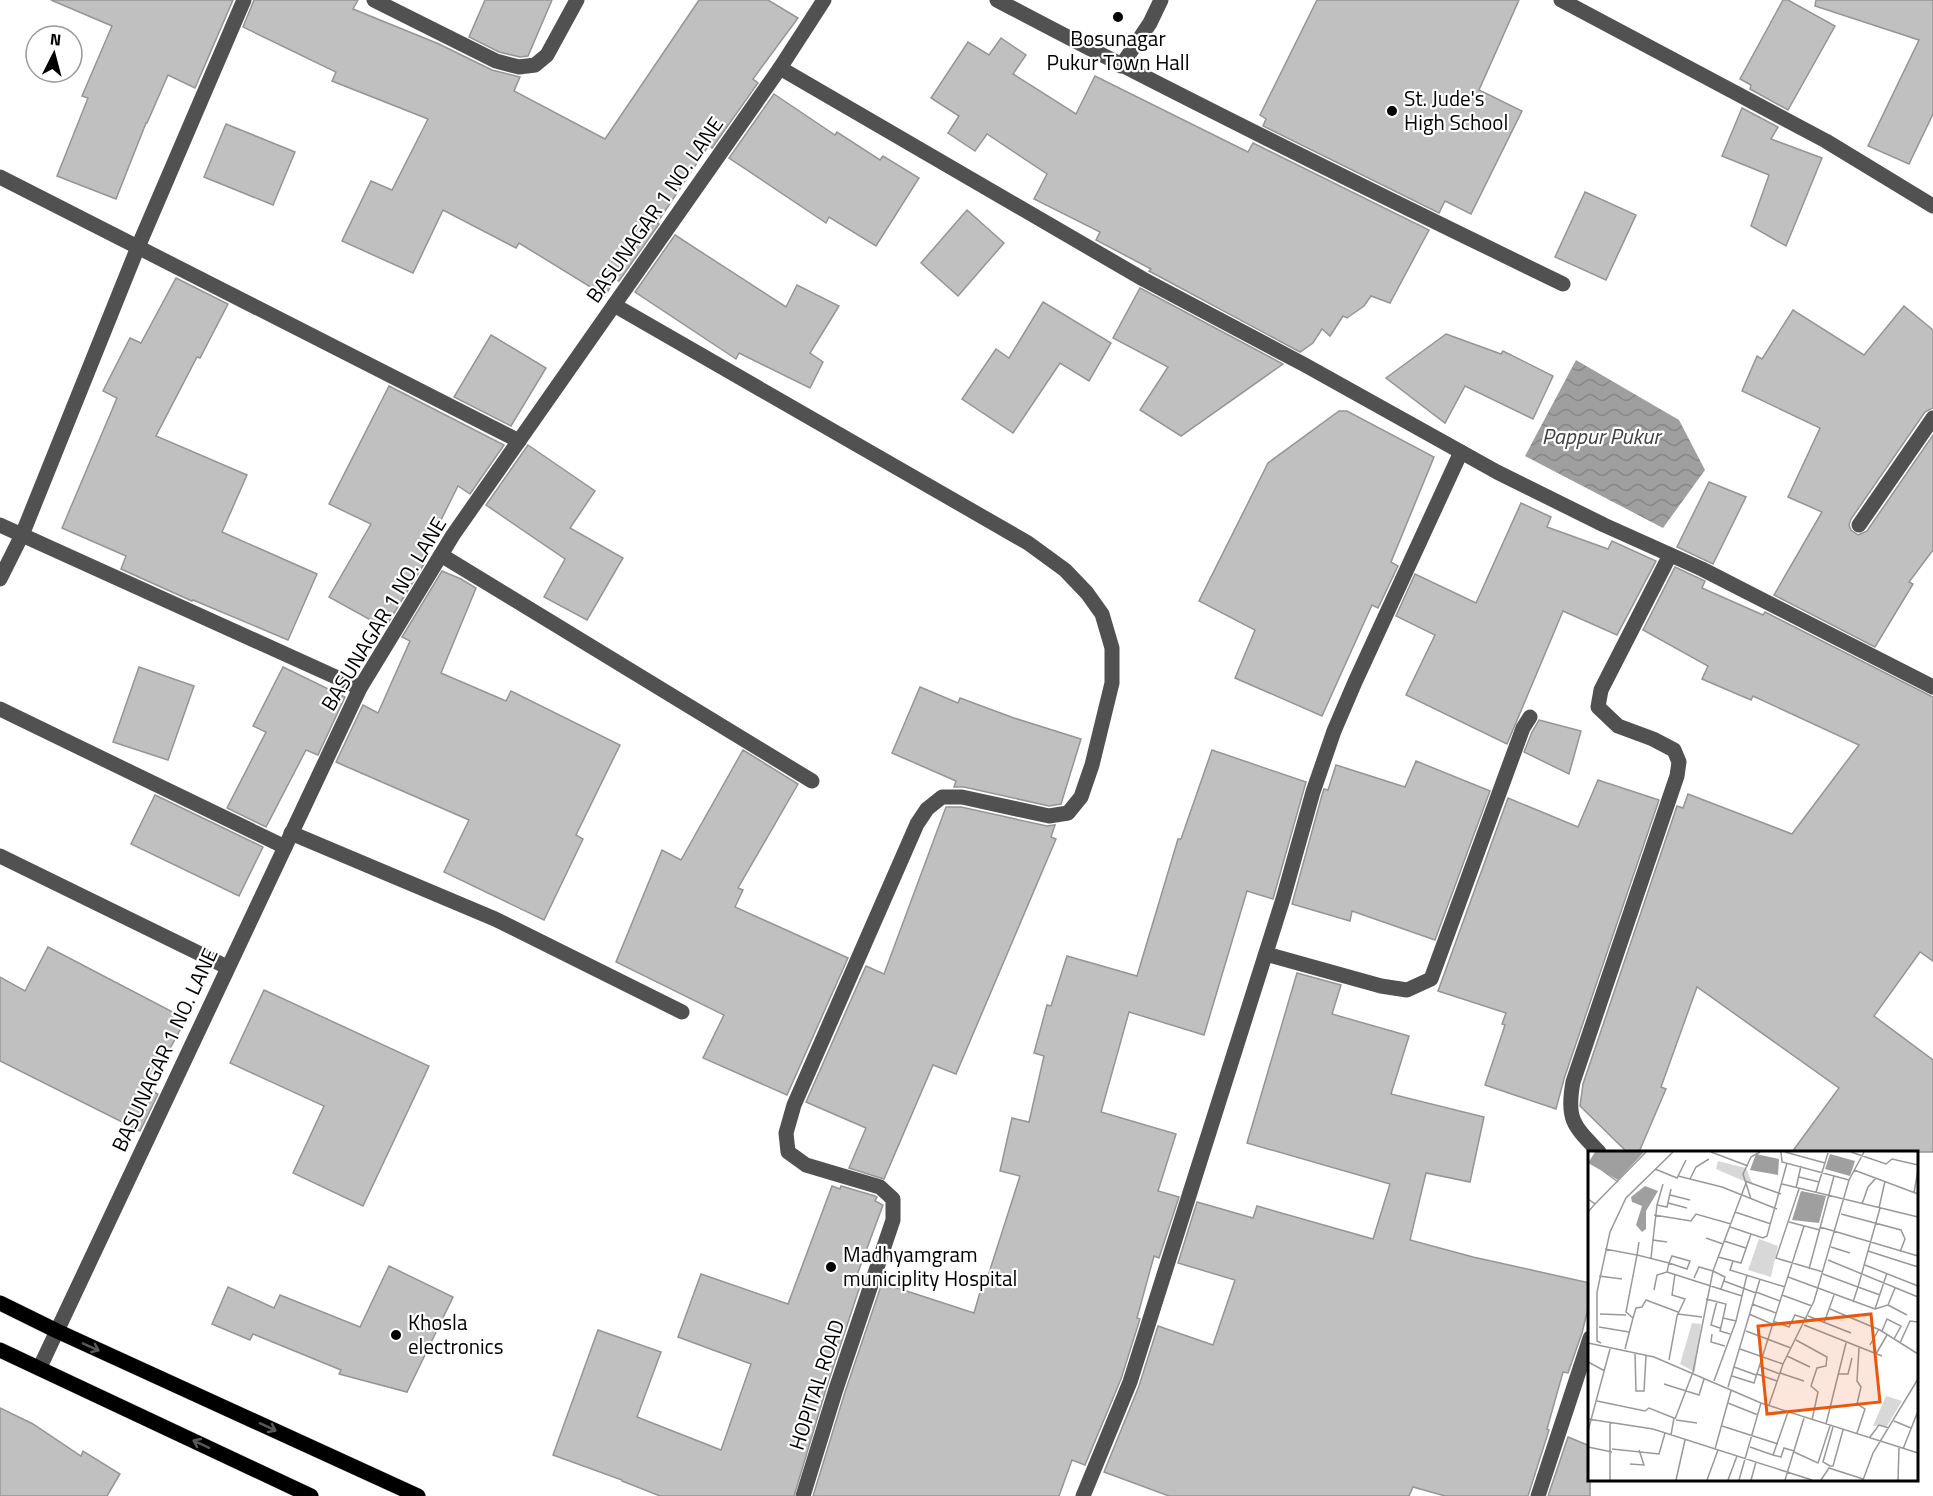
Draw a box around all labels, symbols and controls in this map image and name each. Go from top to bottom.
marker: Bosunagar Pukur Town Hall [1111,10,1125,24]
place label: Bosunagar Pukur Town Hall [1046,22,1190,78]
north arrow [24,24,84,84]
text: N [49,27,62,52]
place label: St. Jude's High School [1404,82,1508,138]
marker: St. Jude's High School [1385,104,1399,118]
street label: BASUNAGAR 1 NO. LANE [578,110,731,309]
water label: Pappur Pukur [1542,419,1663,453]
street label: BASUNAGAR 1 NO. LANE [312,510,454,717]
street label: BASUNAGAR 1 NO. LANE [103,943,225,1157]
inset map [1588,1151,1918,1481]
place label: Madhyamgram municiplity Hospital [843,1238,1017,1294]
marker: Madhyamgram municiplity Hospital [824,1260,838,1274]
place label: Khosla electronics [408,1306,504,1362]
street label: HOPITAL ROAD [780,1315,852,1454]
marker: Khosla electronics [389,1328,403,1342]
one-way arrow [81,1341,99,1353]
one-way arrow [259,1422,277,1434]
one-way arrow [192,1437,210,1449]

